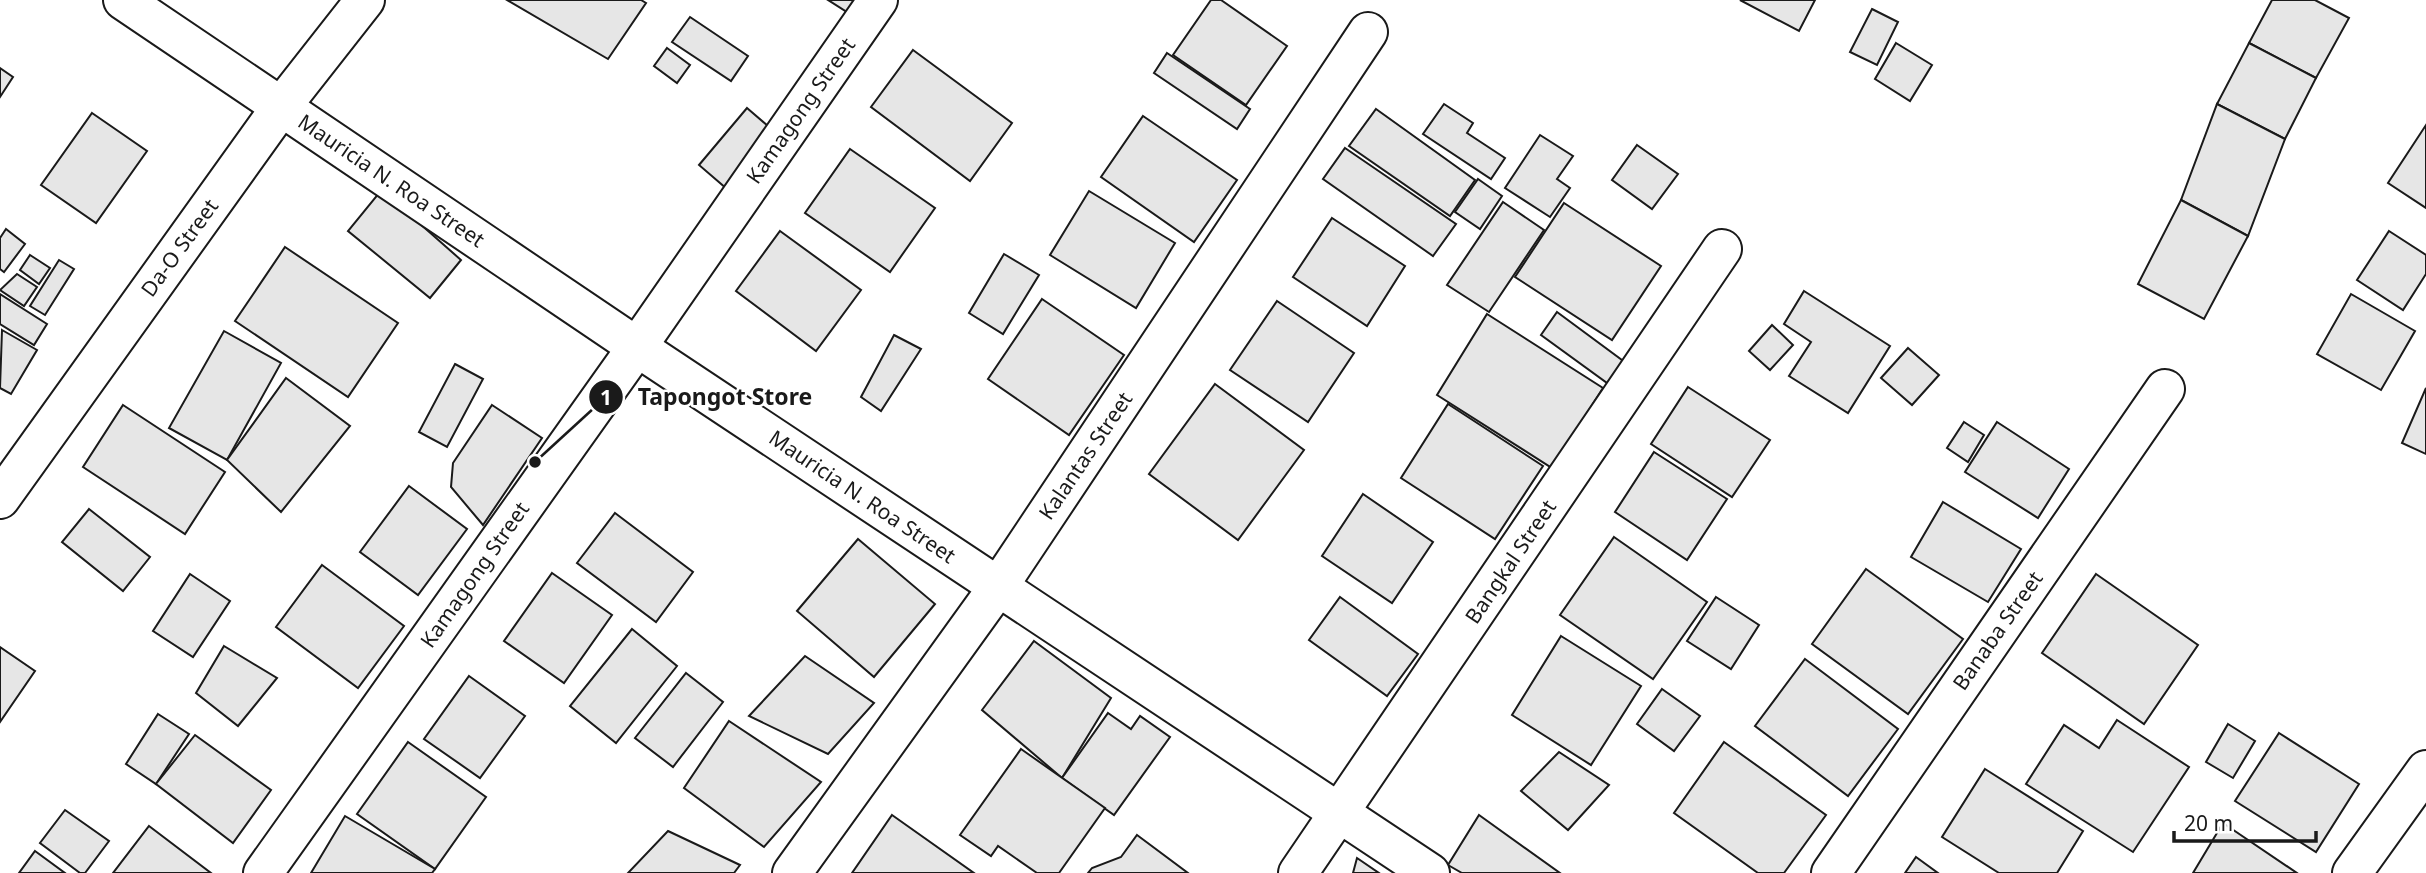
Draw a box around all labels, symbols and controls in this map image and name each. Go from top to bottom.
street label: Kamagong Street [739,32,861,189]
street label: Mauricia N. Roa Street [293,107,491,253]
street label: Da-O Street [134,193,224,302]
callout: Tapongot Store [589,375,826,419]
text: Tapongot Store [638,380,812,412]
text: 1 [600,383,612,411]
street label: Kalantas Street [1032,386,1139,525]
street label: Mauricia N. Roa Street [764,423,962,569]
street label: Bangkal Street [1458,494,1562,629]
street label: Kamagong Street [413,496,535,653]
street label: Banaba Street [1946,565,2049,695]
scale bar [2174,800,2316,844]
text: 20 m [2184,809,2233,837]

